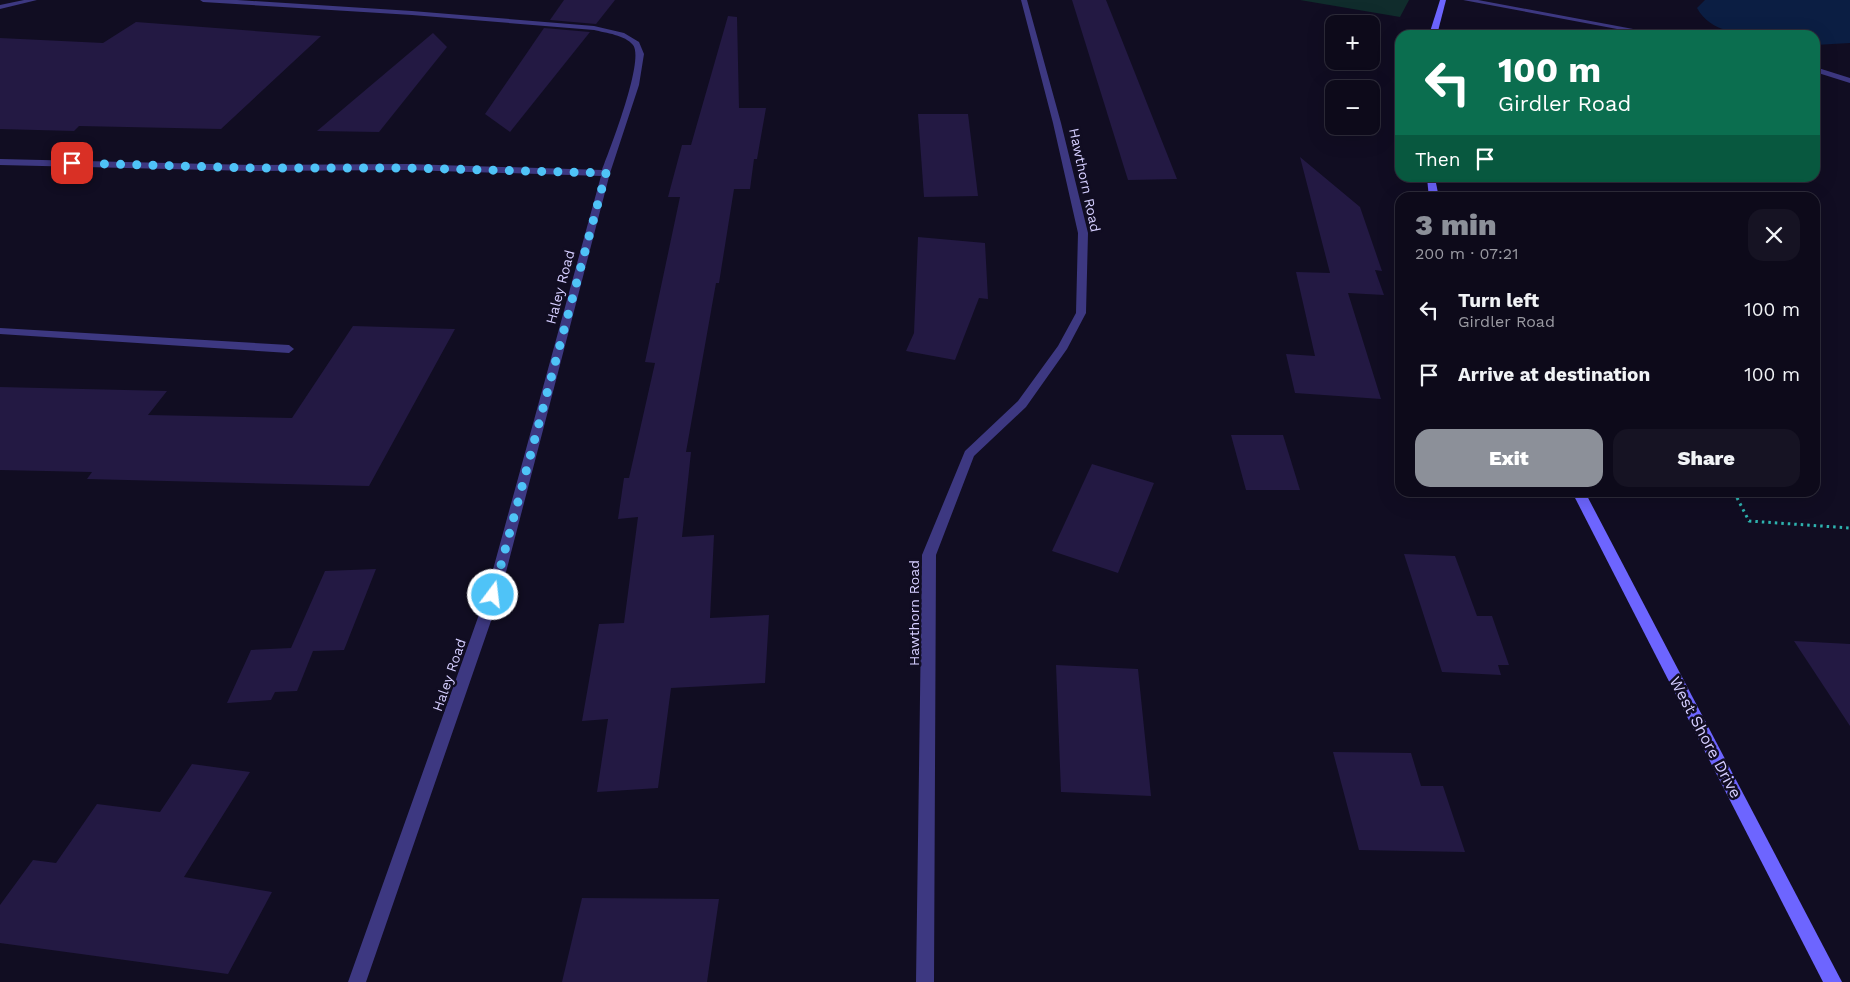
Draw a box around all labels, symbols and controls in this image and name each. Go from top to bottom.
map controls [1325,15,1380,135]
button: + [1325,15,1380,70]
text: 100 m [1498,49,1601,91]
icon: left [1415,50,1480,115]
button: − [1325,80,1380,135]
text: Girdler Road [1498,91,1631,116]
street label: Hawthorn Road [1066,127,1104,233]
pin [51,142,93,184]
icon: arrive [1471,145,1499,173]
text: Then [1415,148,1461,171]
icon: arrive [58,149,86,177]
text: 3 min [1415,207,1497,242]
button: close [1748,209,1800,261]
text: 200 m · 07:21 [1415,244,1518,263]
street label: Haley Road [542,248,578,326]
text: Turn left [1458,289,1539,312]
icon: left [1415,296,1443,324]
text: 100 m [1744,298,1800,321]
text: Girdler Road [1458,312,1555,331]
icon: arrive [1415,361,1443,389]
text: Arrive at destination [1458,363,1650,386]
text: 100 m [1744,363,1800,386]
button: Exit [1415,429,1603,487]
button: Share [1613,429,1800,487]
street label: Hawthorn Road [906,560,922,666]
position arrow [466,568,518,620]
street label: Haley Road [429,636,469,714]
street label: West Shore Drive [1665,673,1746,801]

